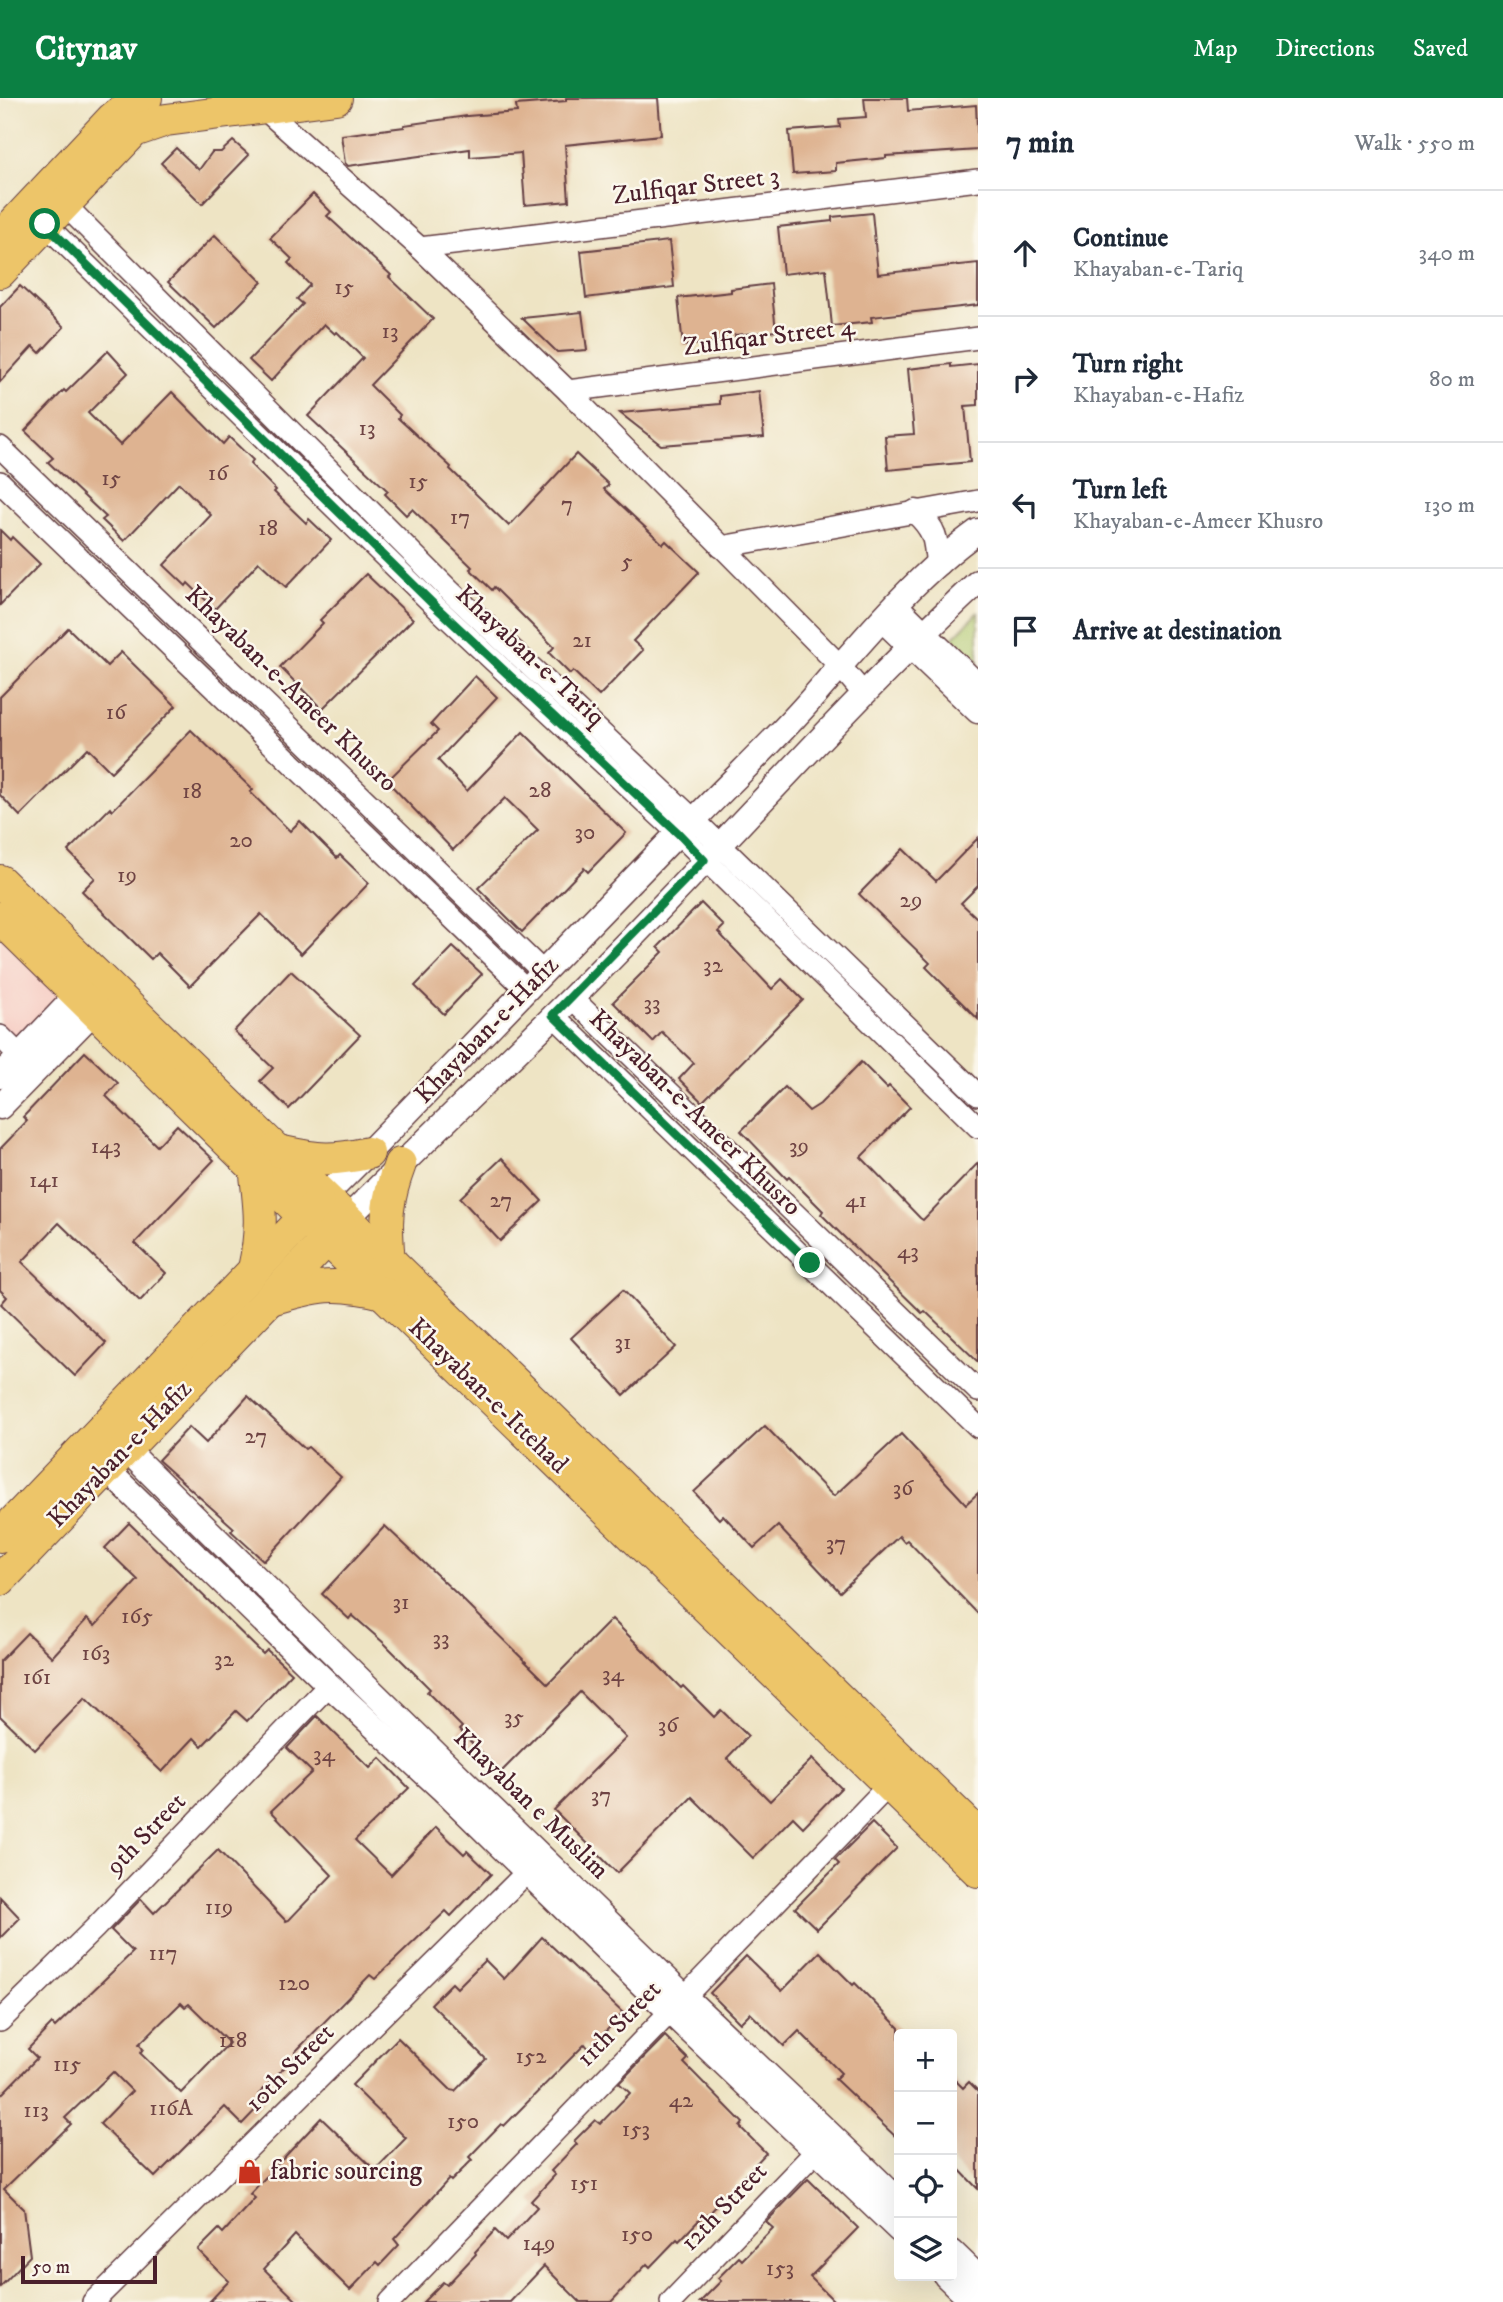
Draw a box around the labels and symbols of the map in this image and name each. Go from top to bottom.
street label: Zulfiqar Street 3 [611,159,781,213]
route start [29,208,60,239]
house number: 15 [334,273,354,302]
street label: Zulfiqar Street 4 [681,310,858,364]
house number: 13 [381,317,399,346]
house number: 13 [358,414,376,443]
house number: 16 [208,459,229,488]
house number: 15 [101,464,121,493]
house number: 15 [408,467,428,496]
house number: 7 [561,490,573,519]
house number: 17 [450,503,470,532]
house number: 18 [258,514,278,543]
house number: 5 [621,547,633,576]
street label: Khayaban-e-Tariq [448,578,612,734]
street label: Khayaban-e-Ameer Khusro [178,579,404,799]
house number: 21 [572,626,592,655]
house number: 16 [106,698,127,727]
house number: 28 [529,776,551,805]
house number: 18 [182,777,202,806]
house number: 30 [575,818,595,847]
house number: 20 [229,826,253,855]
house number: 19 [117,861,137,890]
house number: 29 [900,886,922,915]
street label: Khayaban-e-Hafiz [408,949,566,1111]
house number: 32 [703,951,724,980]
house number: 33 [643,989,661,1018]
street label: Khayaban-e-Ameer Khusro [582,1003,808,1223]
house number: 143 [91,1132,121,1161]
house number: 39 [789,1132,809,1161]
house number: 141 [29,1166,59,1195]
house number: 27 [490,1186,512,1215]
house number: 41 [845,1186,867,1215]
house number: 43 [897,1237,919,1266]
route end [794,1247,825,1278]
street label: Khayaban-e-Ittehad [401,1311,575,1481]
house number: 31 [614,1328,632,1357]
street label: Khayaban-e-Hafiz [41,1373,199,1535]
house number: 27 [245,1422,267,1451]
house number: 36 [893,1474,914,1503]
house number: 37 [826,1529,846,1558]
house number: 31 [392,1588,410,1617]
house number: 165 [121,1602,153,1631]
house number: 33 [432,1624,450,1653]
house number: 163 [82,1639,110,1668]
house number: 32 [214,1645,235,1674]
house number: 34 [602,1660,625,1689]
house number: 161 [23,1663,51,1692]
house number: 35 [504,1703,524,1732]
house number: 36 [658,1711,679,1740]
street label: Khayaban e Muslim [446,1721,616,1887]
house number: 34 [313,1740,336,1769]
house number: 37 [591,1781,611,1810]
street label: 9th Street [97,1786,193,1884]
house number: 119 [205,1893,233,1922]
house number: 117 [148,1939,178,1968]
house number: 120 [278,1969,310,1998]
street label: 11th Street [570,1974,668,2074]
street label: 10th Street [239,2017,341,2119]
house number: 118 [219,2026,247,2055]
house number: 152 [515,2042,547,2071]
house number: 115 [53,2050,81,2079]
house number: 42 [669,2086,694,2115]
house number: 116A [149,2094,193,2123]
house number: 113 [23,2096,49,2125]
house number: 150 [447,2107,479,2136]
house number: 153 [622,2115,650,2144]
place label: fabric sourcing [270,2155,422,2188]
street label: 12th Street [673,2155,775,2259]
shop icon: fabric sourcing [236,2157,264,2185]
house number: 151 [570,2169,598,2198]
house number: 150 [621,2220,653,2249]
house number: 149 [522,2229,556,2258]
scale bar [21,2253,158,2285]
house number: 153 [766,2254,794,2283]

